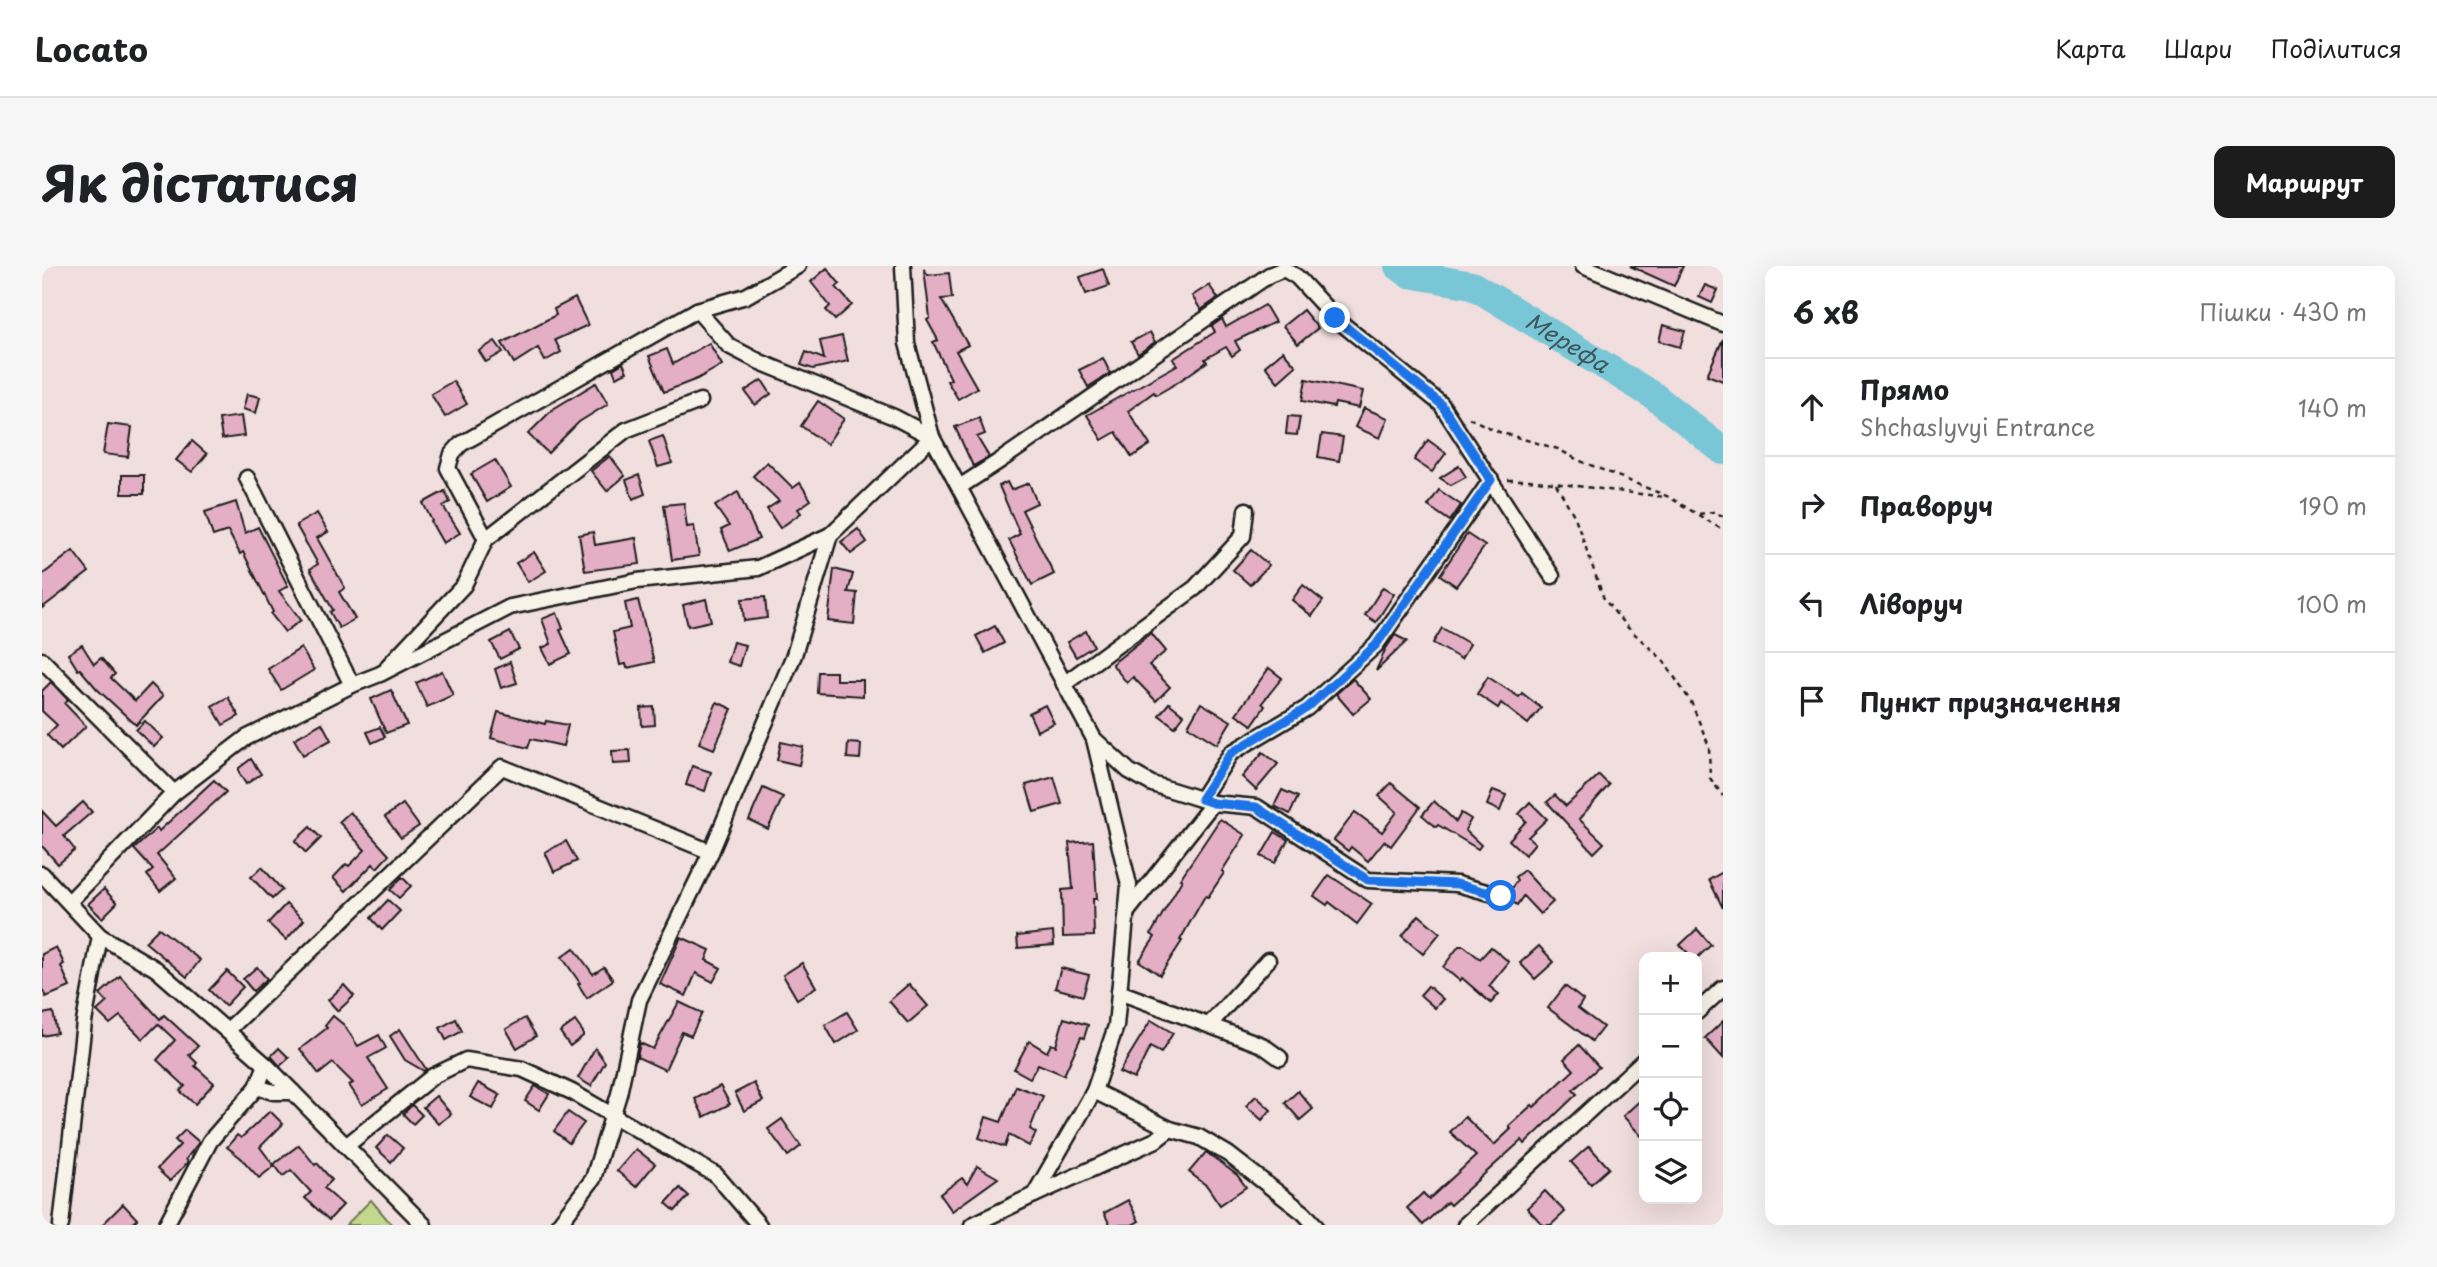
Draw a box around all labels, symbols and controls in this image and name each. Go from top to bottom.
text: Locato [35,23,148,73]
text: Карта [2055,30,2126,66]
text: Шари [2164,30,2233,66]
text: Поділитися [2271,30,2402,66]
text: Як дістатися [42,145,359,219]
button: Маршрут [2214,146,2395,218]
text: 6 хв [1793,289,1859,334]
text: Пішки · 430 m [2199,294,2367,329]
route end [1319,302,1350,333]
water label: Мерефа [1519,303,1617,381]
text: Прямо [1860,370,1949,409]
icon: ahead [1793,388,1831,426]
text: 140 m [2298,390,2367,425]
text: Shchaslyvyi Entrance [1860,409,2095,444]
icon: right [1793,486,1831,524]
text: Праворуч [1860,486,1993,525]
text: 190 m [2299,488,2367,523]
icon: left [1793,584,1831,622]
text: Ліворуч [1860,584,1963,623]
text: 100 m [2297,586,2367,621]
icon: arrive [1793,682,1831,720]
text: Пункт призначення [1860,682,2121,721]
route start [1485,880,1516,911]
map controls [1639,952,1702,1204]
button: + [1639,952,1702,1015]
button: − [1639,1015,1702,1078]
button: locate [1639,1078,1702,1141]
button: layers [1639,1141,1702,1204]

